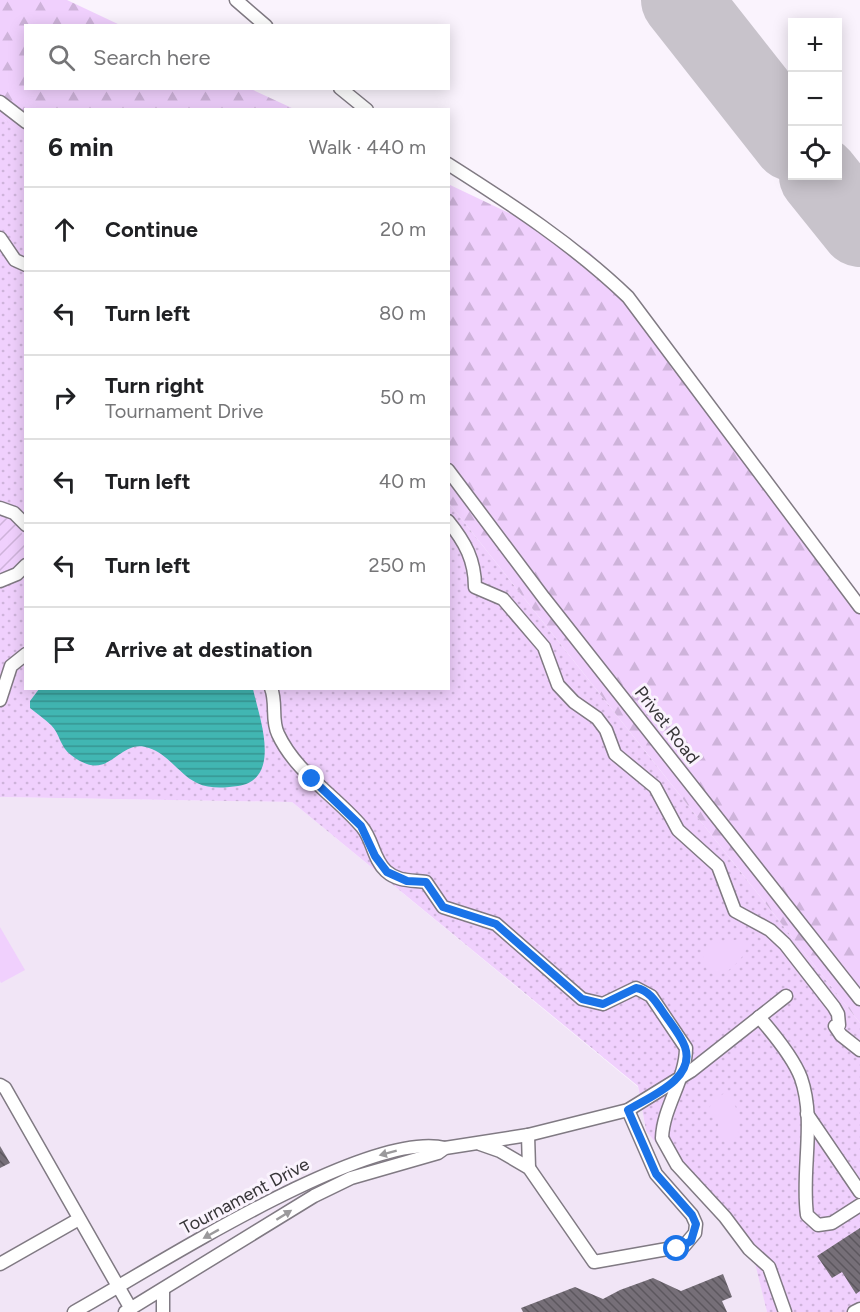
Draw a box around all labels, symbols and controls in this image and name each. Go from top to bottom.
map controls [788,18,842,180]
button: + [788,18,842,72]
search box [24,24,450,90]
icon: search [45,41,78,74]
text: Search here [93,44,211,71]
button: − [788,72,842,126]
button: locate [788,126,842,180]
text: 6 min [48,131,114,163]
text: Walk · 440 m [309,135,426,159]
icon: ahead [48,213,81,246]
text: Continue [105,216,198,243]
text: 20 m [380,217,426,241]
icon: left [48,297,81,330]
text: Turn left [105,300,191,327]
text: 80 m [379,301,426,325]
text: Turn right [105,372,204,399]
icon: right [48,381,81,414]
text: 50 m [380,385,426,409]
text: Tournament Drive [105,399,264,423]
icon: left [48,465,81,498]
text: Turn left [105,468,191,495]
text: 40 m [379,469,426,493]
icon: left [48,549,81,582]
text: Turn left [105,552,191,579]
text: 250 m [369,553,426,577]
icon: arrive [48,633,81,666]
text: Arrive at destination [105,636,313,663]
street label: Privet Road [630,682,704,768]
route end [298,765,324,791]
one-way arrow [378,1149,396,1158]
street label: Tournament Drive [177,1153,313,1239]
one-way arrow [276,1210,292,1221]
one-way arrow [202,1229,219,1239]
route start [663,1235,689,1261]

